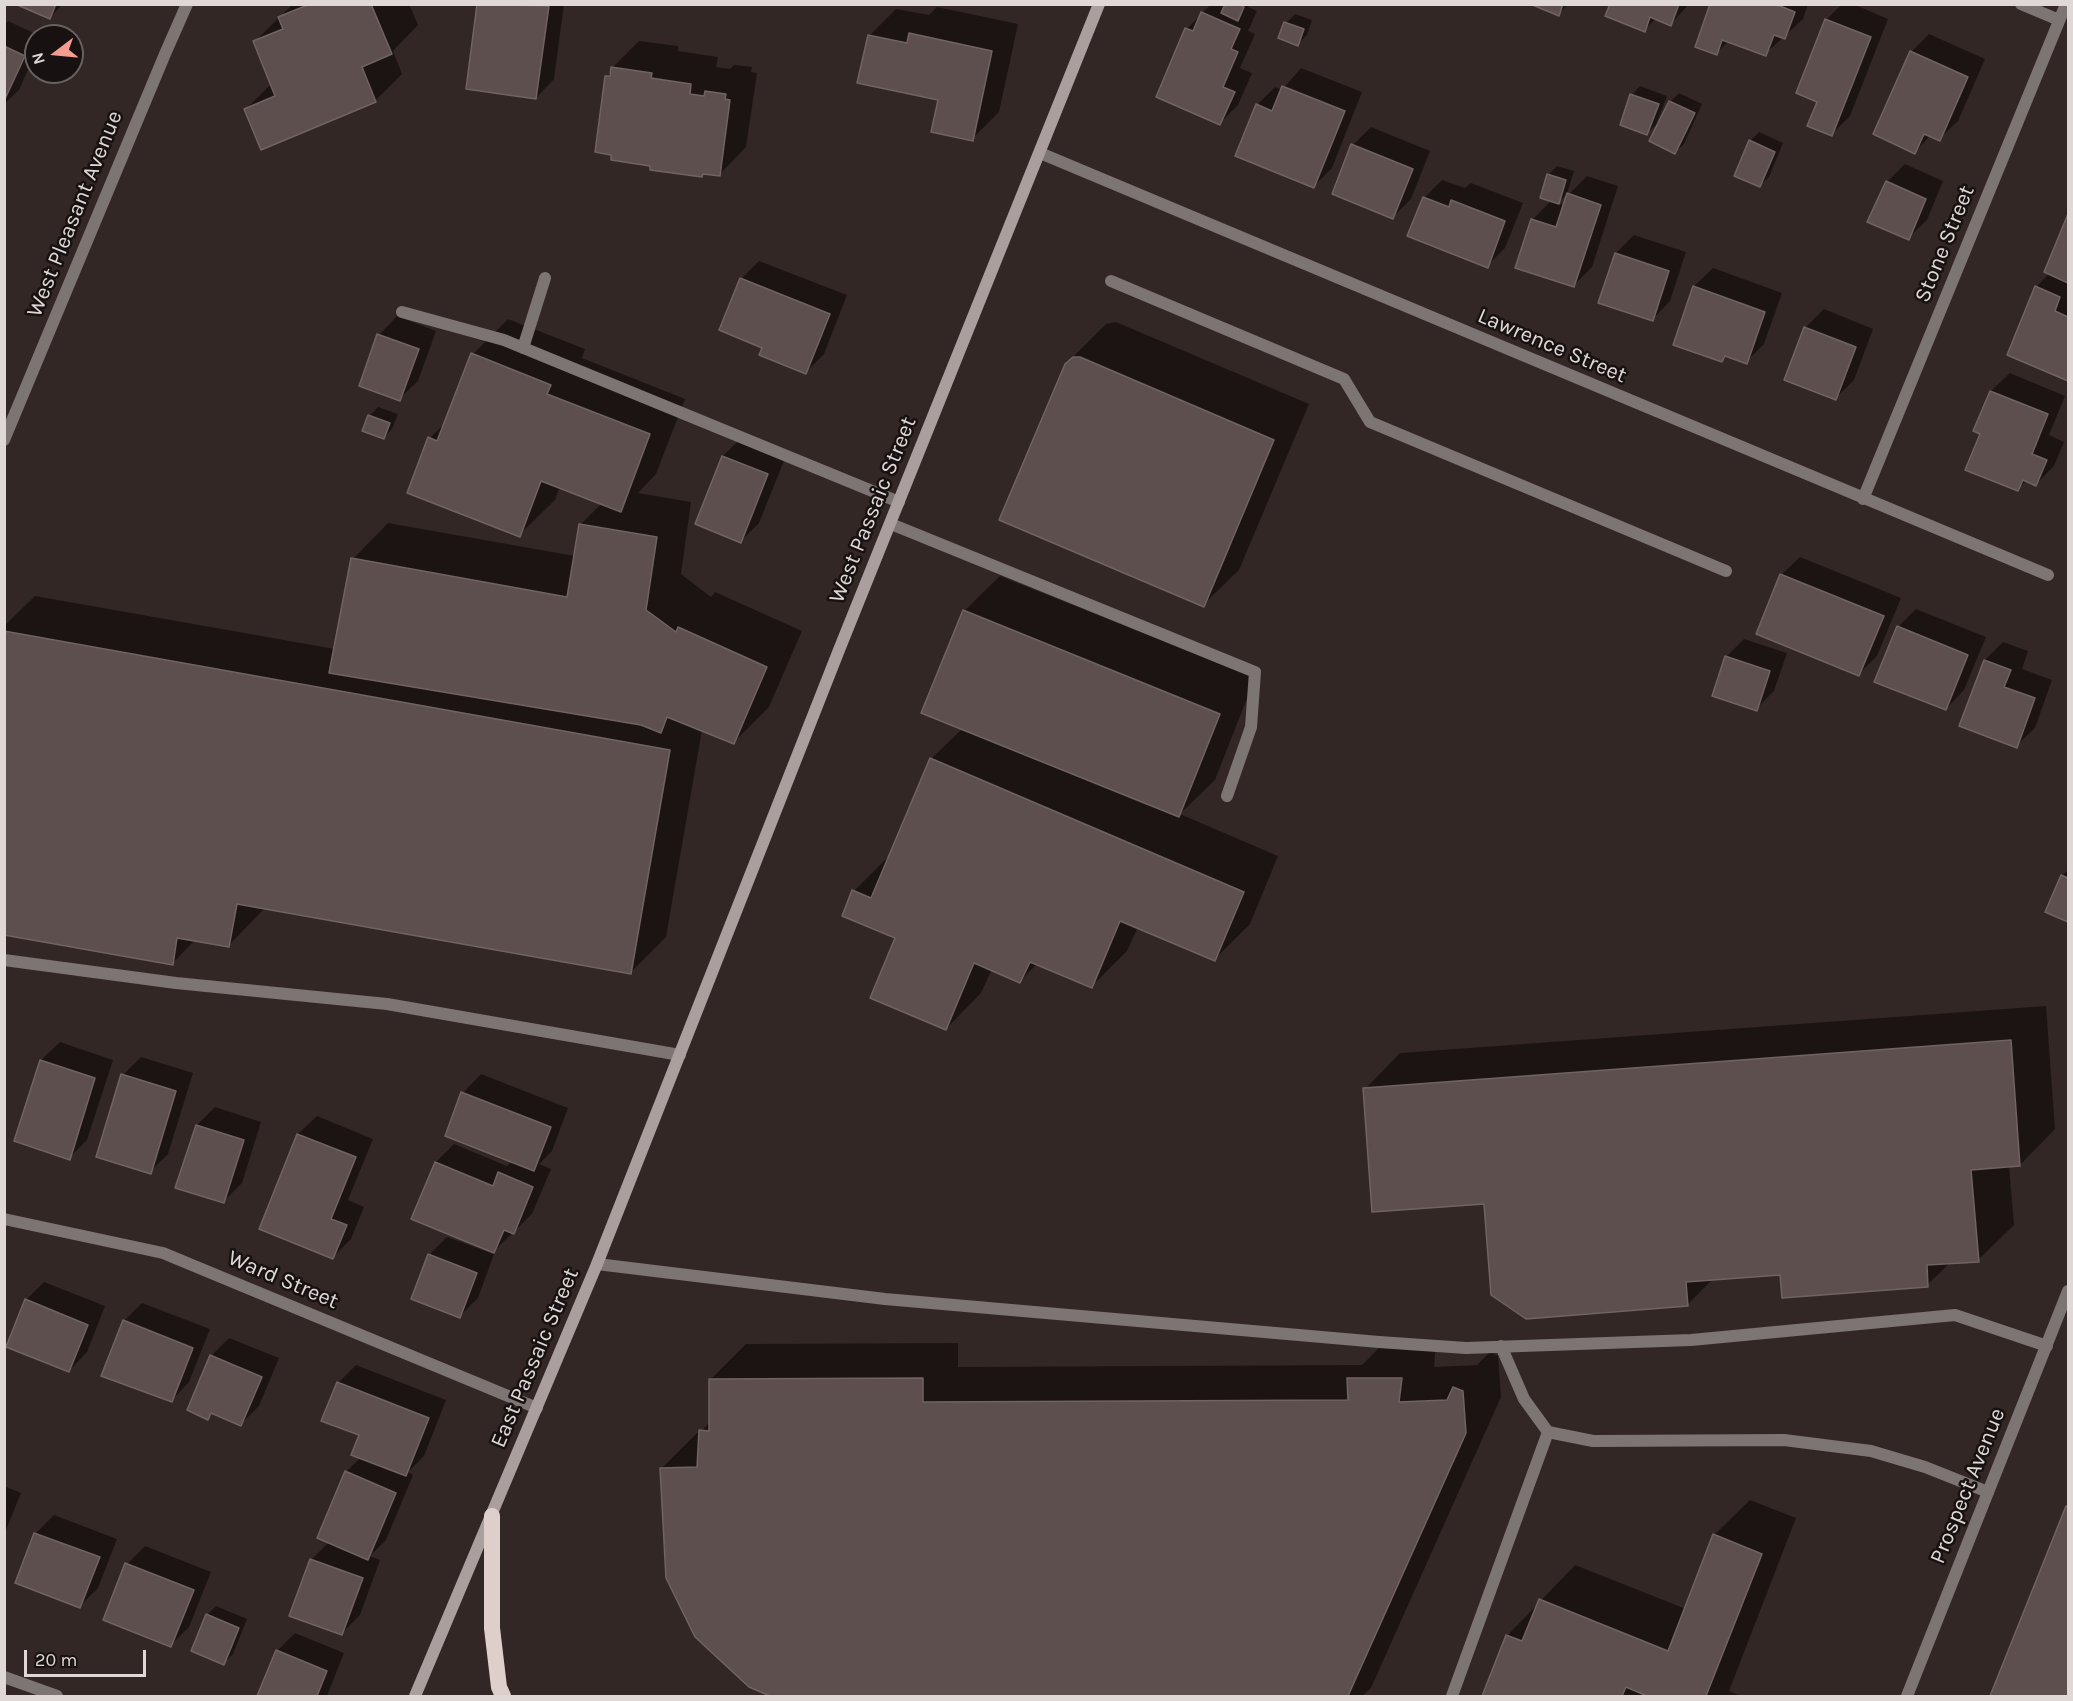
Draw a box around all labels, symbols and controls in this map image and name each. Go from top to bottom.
north arrow [24,24,84,84]
text: N [27,50,49,67]
street label: West Pleasant Avenue [22,107,128,321]
street label: Stone Street [1910,182,1980,306]
street label: Lawrence Street [1474,303,1630,389]
street label: West Passaic Street [824,413,922,607]
street label: Ward Street [224,1245,342,1315]
street label: East Passaic Street [485,1264,585,1452]
street label: Prospect Avenue [1925,1405,2011,1567]
scale bar [27,1638,148,1676]
text: 20 m [35,1649,77,1671]

